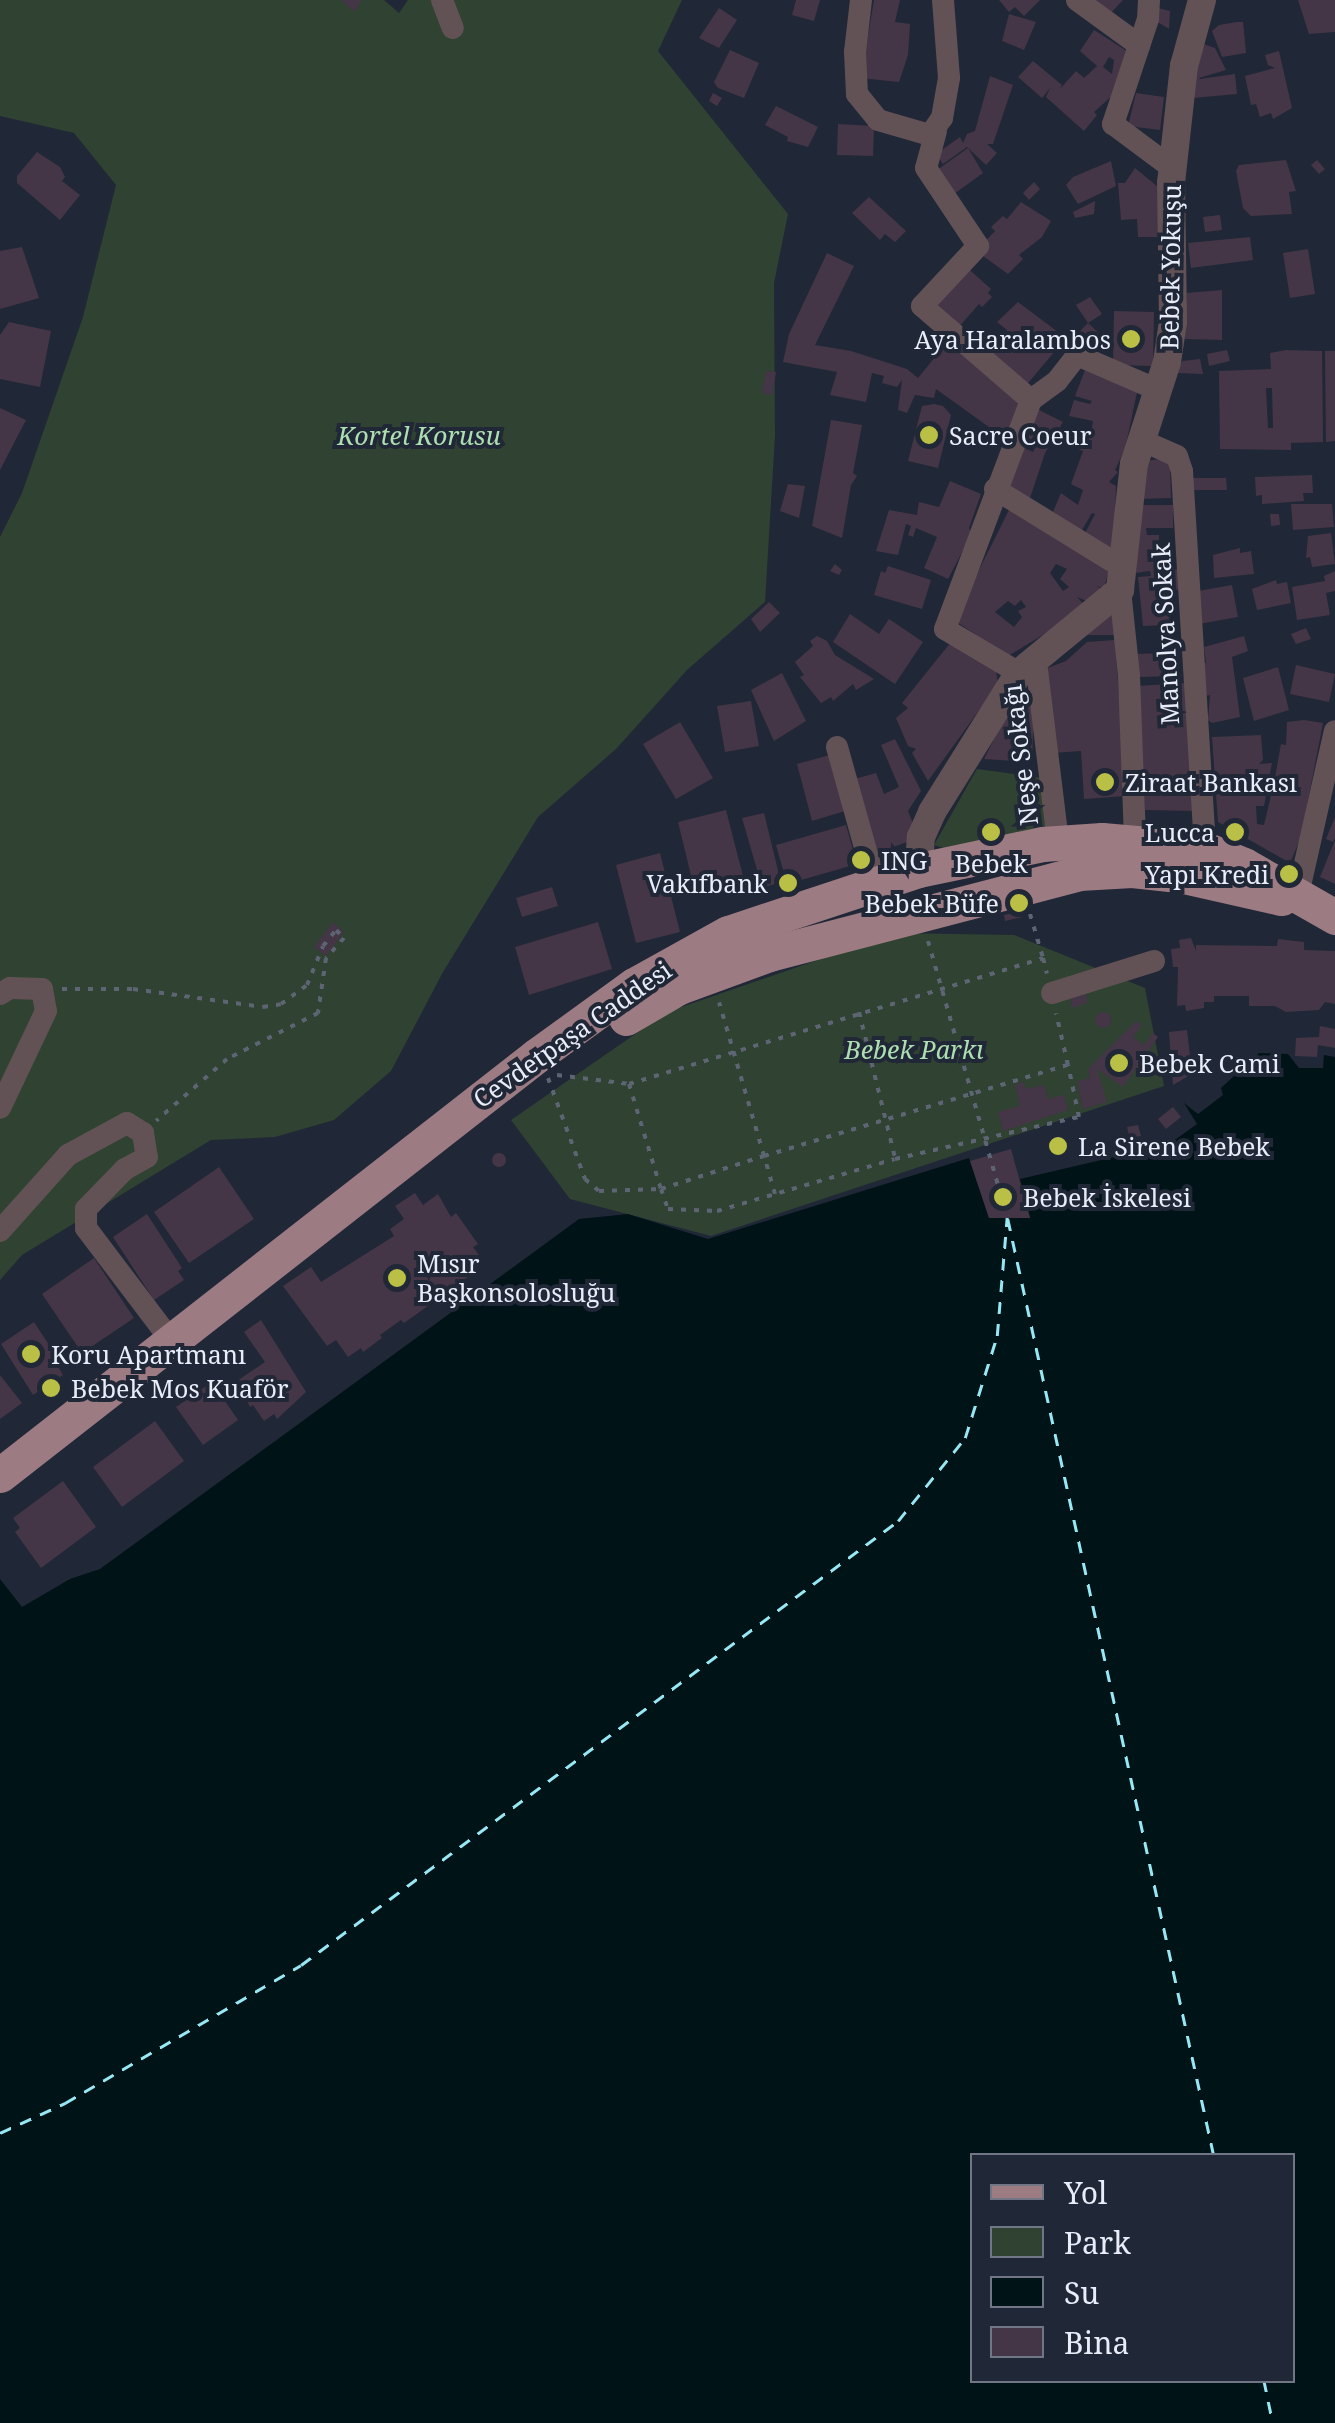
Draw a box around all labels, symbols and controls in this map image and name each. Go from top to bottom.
street label: Bebek Yokuşu [1154,184,1186,350]
place label: Aya Haralambos [914,324,1111,354]
marker: Aya Haralambos [1120,328,1142,350]
park label: Kortel Korusu [337,420,501,450]
place label: Sacre Coeur [949,420,1091,450]
marker: Sacre Coeur [918,424,940,446]
street label: Manolya Sokak [1145,542,1185,726]
street label: Neşe Sokağı [996,683,1044,827]
place label: Ziraat Bankası [1125,767,1297,797]
marker: Ziraat Bankası [1094,771,1116,793]
place label: Lucca [1145,817,1215,847]
marker: Bebek [980,821,1002,843]
marker: Lucca [1224,821,1246,843]
place label: ING [881,845,927,875]
place label: Bebek [954,848,1028,878]
marker: ING [850,849,872,871]
place label: Yapı Kredi [1145,859,1269,889]
marker: Yapı Kredi [1278,863,1300,885]
place label: Vakıfbank [647,868,768,898]
marker: Vakıfbank [777,872,799,894]
place label: Bebek Büfe [865,888,999,918]
marker: Bebek Büfe [1008,892,1030,914]
street label: Cevdetpaşa Caddesi [467,954,677,1114]
park label: Bebek Parkı [844,1034,984,1064]
place label: Bebek Cami [1139,1048,1280,1078]
marker: Bebek Cami [1108,1052,1130,1074]
place label: La Sirene Bebek [1078,1131,1270,1161]
marker: La Sirene Bebek [1047,1135,1069,1157]
place label: Bebek İskelesi [1023,1182,1191,1212]
marker: Bebek İskelesi [992,1186,1014,1208]
place label: Mısır Başkonsolosluğu [417,1249,615,1308]
marker: Mısır Başkonsolosluğu [386,1267,408,1289]
place label: Koru Apartmanı [51,1339,246,1369]
marker: Koru Apartmanı [20,1343,42,1365]
place label: Bebek Mos Kuaför [71,1373,289,1403]
marker: Bebek Mos Kuaför [40,1377,62,1399]
legend [970,2153,1295,2383]
text: Yol [1064,2172,1107,2213]
text: Park [1064,2222,1131,2263]
text: Su [1064,2272,1099,2313]
text: Bina [1064,2322,1129,2363]

